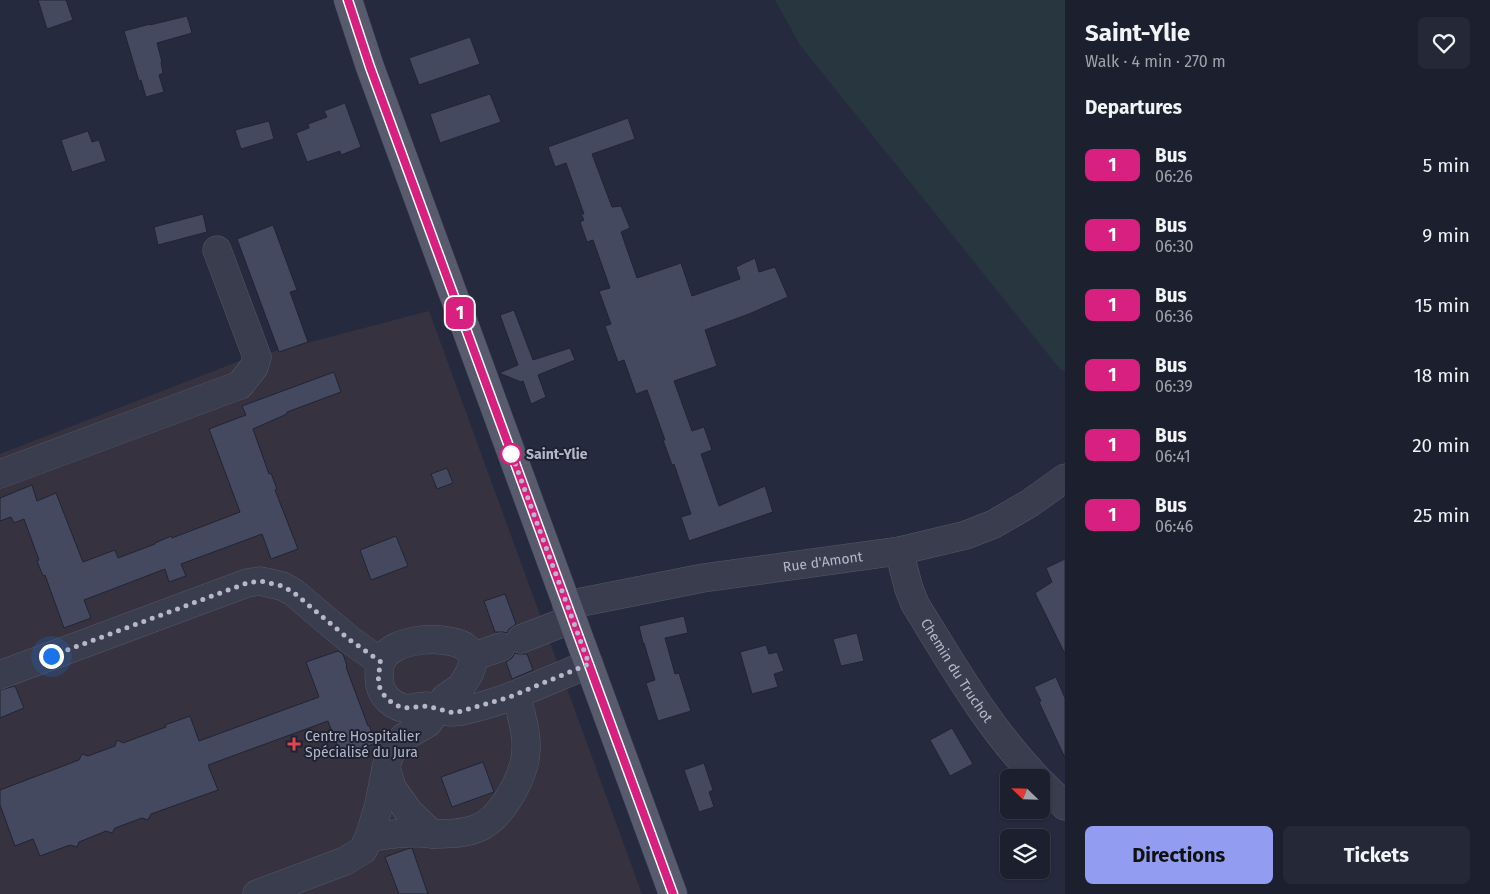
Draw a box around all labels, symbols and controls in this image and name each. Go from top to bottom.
button: heart [1418,17,1470,69]
text: Saint-Ylie [1085,19,1190,47]
text: Walk · 4 min · 270 m [1085,52,1226,71]
text: Departures [1085,96,1182,119]
text: Bus [1155,144,1187,167]
text: 1 [1108,154,1117,176]
text: 5 min [1423,154,1470,177]
text: 06:26 [1155,167,1193,186]
text: Bus [1155,214,1187,237]
text: 1 [1108,224,1117,246]
text: 9 min [1422,224,1470,247]
text: 06:30 [1155,237,1193,256]
text: Bus [1155,284,1187,307]
text: 1 [1108,294,1117,316]
text: 15 min [1414,294,1470,317]
line badge: 1 [444,297,476,329]
text: 1 [456,302,464,324]
text: 06:36 [1155,307,1193,326]
text: Bus [1155,354,1187,377]
text: 1 [1108,364,1117,386]
text: 18 min [1413,364,1470,387]
text: 06:39 [1155,377,1193,396]
text: Bus [1155,424,1187,447]
text: 1 [1108,434,1117,456]
text: 20 min [1412,434,1470,457]
marker: Saint-Ylie [500,443,522,465]
place label: Saint-Ylie [526,446,588,463]
text: 06:41 [1155,447,1191,466]
text: Bus [1155,494,1187,517]
text: 1 [1108,504,1117,526]
text: 25 min [1413,504,1470,527]
text: 06:46 [1155,517,1193,536]
street label: Rue d'Amont [782,547,865,575]
street label: Chemin du Truchot [917,615,997,727]
your location [39,644,64,669]
place label: Centre Hospitalier Spécialisé du Jura [305,728,420,761]
marker: Centre Hospitalier Spécialisé du Jura [287,737,301,751]
north arrow [1000,769,1050,819]
map controls [1000,769,1050,879]
button: Directions [1085,826,1273,884]
button: Tickets [1283,826,1470,884]
button: layers [1000,829,1050,879]

